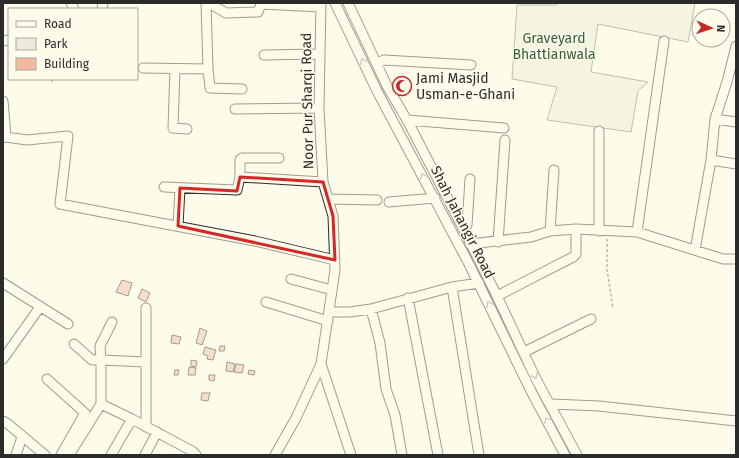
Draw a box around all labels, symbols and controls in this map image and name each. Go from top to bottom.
legend [8,8,138,80]
north arrow [691,8,731,48]
text: Road [44,17,72,31]
text: N [714,25,727,32]
park label: Graveyard Bhattianwala [512,30,596,63]
street label: Noor Pur Sharqi Road [298,32,317,170]
text: Park [44,37,68,51]
text: Building [44,57,90,71]
one-way arrow [360,57,368,65]
place label: Jami Masjid Usman-e-Ghani [416,70,515,103]
mosque icon: Jami Masjid Usman-e-Ghani [391,75,413,97]
street label: Shah Jahangir Road [427,163,498,281]
one-way arrow [421,173,428,180]
one-way arrow [486,301,494,308]
one-way arrow [530,371,538,379]
one-way arrow [544,417,551,425]

